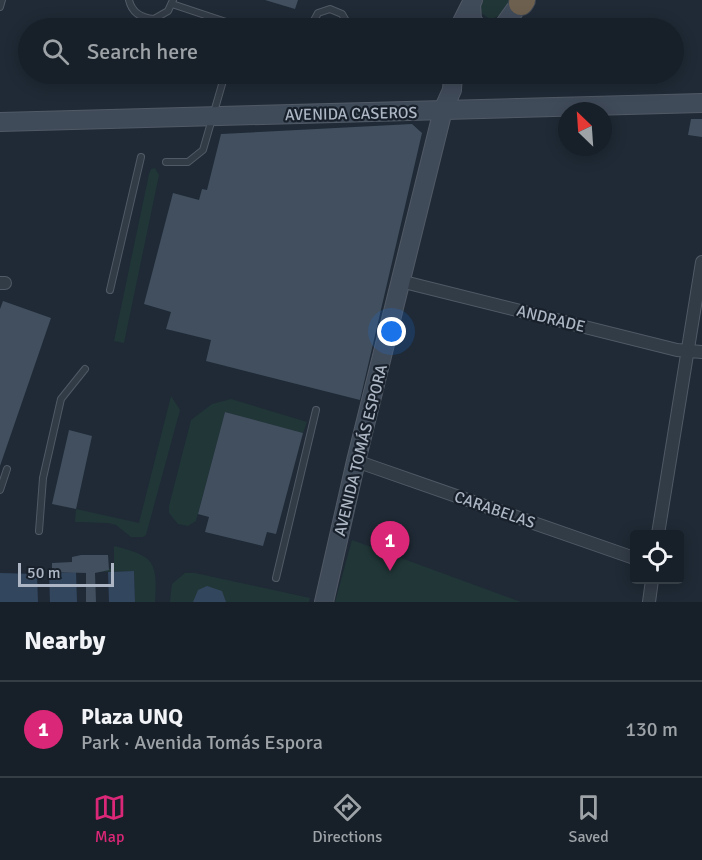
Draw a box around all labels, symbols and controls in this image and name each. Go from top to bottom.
search box [18,18,684,84]
icon: search [39,35,72,68]
text: Search here [87,38,198,65]
north arrow [558,102,612,156]
street label: AVENIDA CASEROS [285,103,417,125]
street label: ANDRADE [514,301,587,337]
your location [377,317,406,346]
street label: AVENIDA TOMÁS ESPORA [330,362,392,538]
street label: CARABELAS [452,487,538,533]
pin: 1 [370,522,410,571]
map controls [630,530,684,584]
button: locate [630,530,684,584]
scale bar [18,560,114,588]
text: 50 m [27,563,61,583]
text: Nearby [24,625,105,657]
text: Plaza UNQ [81,703,183,730]
text: 1 [38,717,49,742]
text: 130 m [625,717,678,742]
text: Park · Avenida Tomás Espora [81,730,323,755]
tab: Map [93,791,126,847]
tab: Directions [312,791,382,847]
tab: Saved [569,791,609,847]

